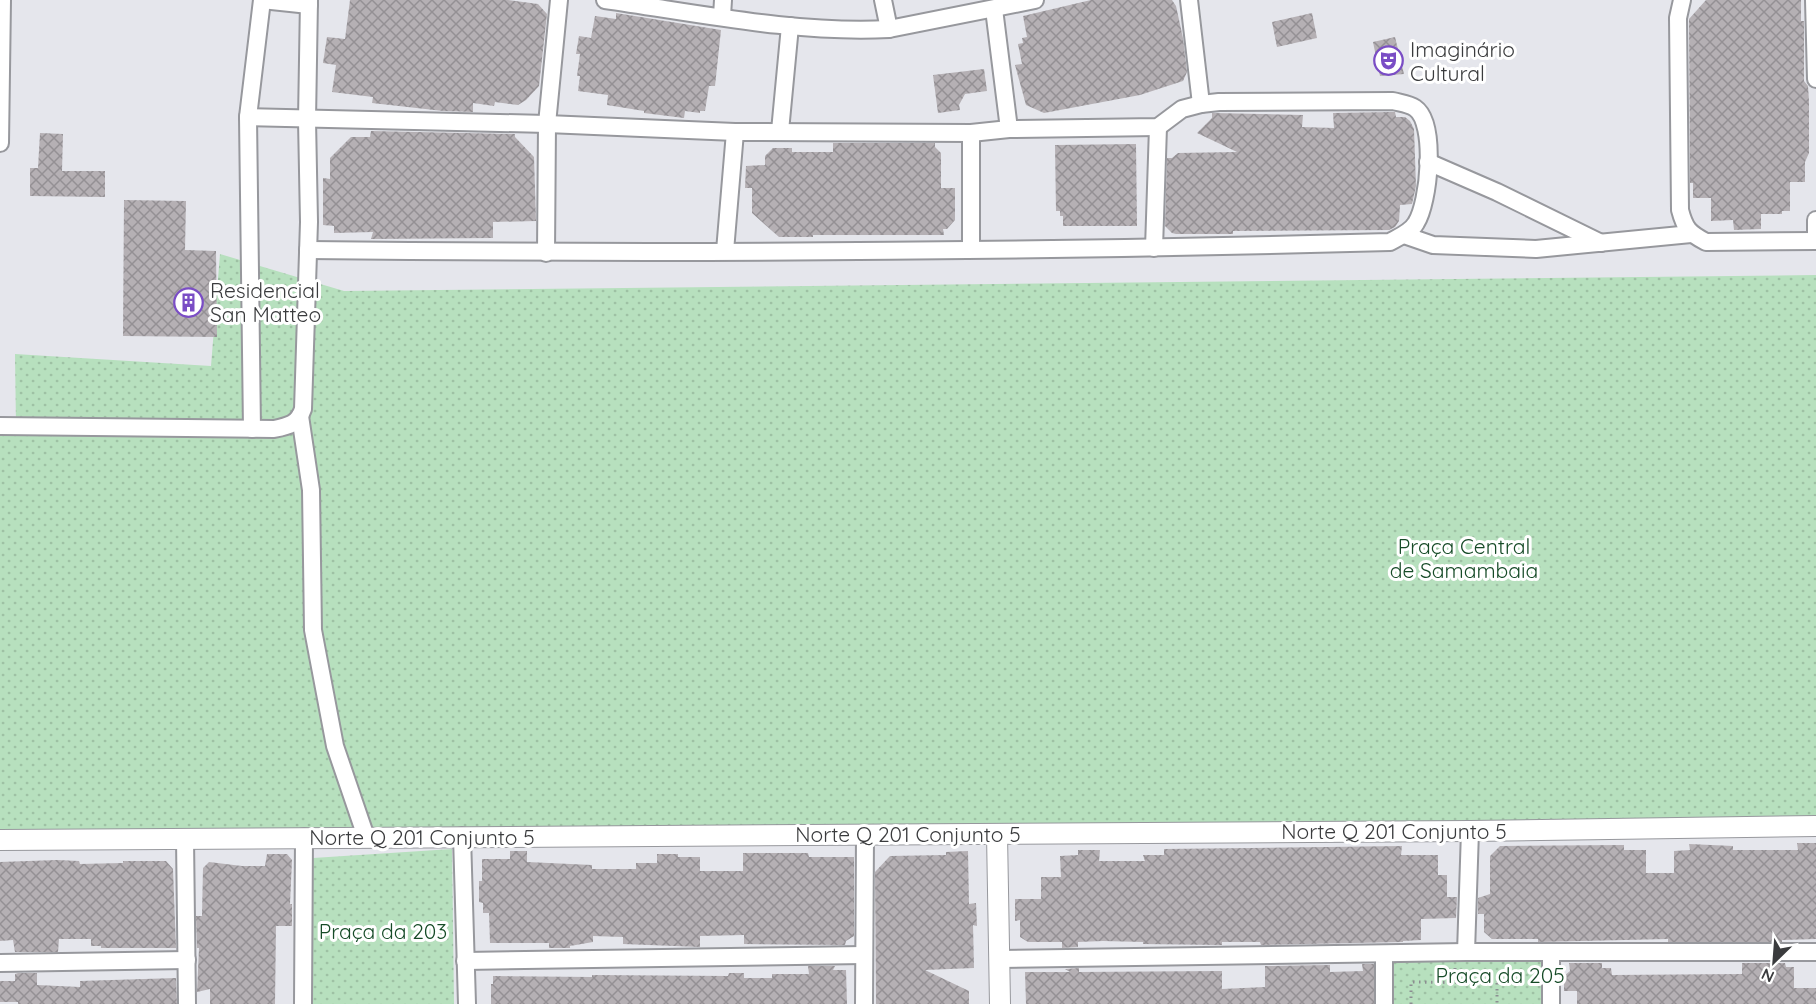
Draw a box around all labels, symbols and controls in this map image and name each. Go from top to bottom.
place label: Imaginário Cultural [1410,36,1515,86]
theatre icon: Imaginário Cultural [1373,45,1405,77]
place label: Residencial San Matteo [210,277,321,327]
building icon: Residencial San Matteo [173,286,205,318]
park label: Praça Central de Samambaia [1390,533,1538,583]
street label: Norte Q 201 Conjunto 5 [1281,818,1507,844]
street label: Norte Q 201 Conjunto 5 [795,821,1021,847]
street label: Norte Q 201 Conjunto 5 [309,824,535,850]
park label: Praça da 203 [319,918,447,944]
north arrow [1744,932,1804,992]
park label: Praça da 205 [1435,962,1565,988]
text: N [1758,964,1777,987]

